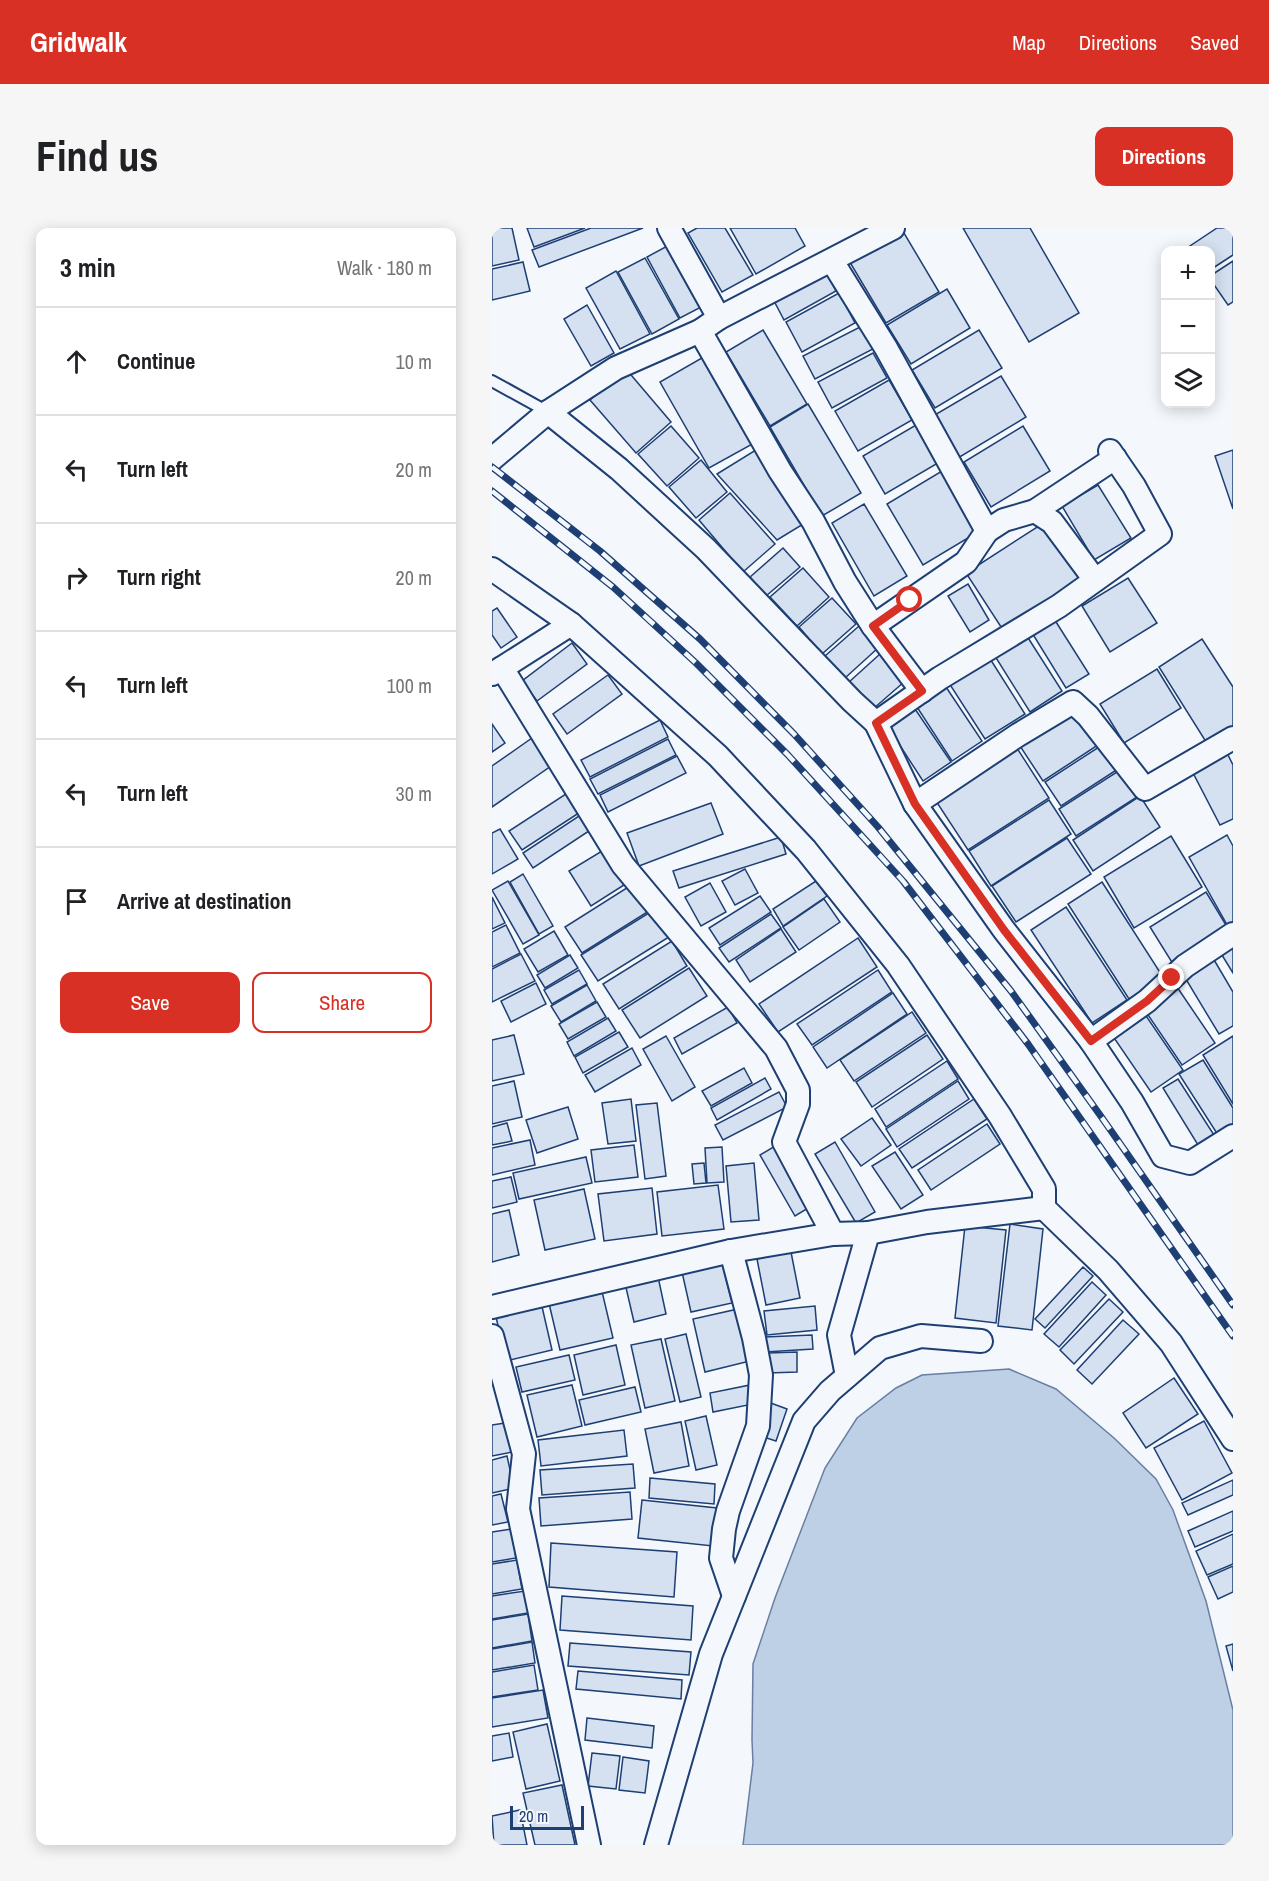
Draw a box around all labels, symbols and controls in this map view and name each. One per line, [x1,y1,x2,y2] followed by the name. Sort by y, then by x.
[30,23,127,61] text: Gridwalk
[1012,28,1046,57] text: Map
[1079,28,1157,57] text: Directions
[1190,28,1239,57] text: Saved
[1095,127,1233,186] button: Directions
[36,128,158,184] text: Find us
[1161,246,1215,408] map controls
[1161,246,1215,300] button: +
[60,250,116,285] text: 3 min
[337,254,432,281] text: Walk · 180 m
[1161,300,1215,354] button: −
[60,345,93,378] icon: ahead
[117,346,195,376] text: Continue
[396,348,432,375] text: 10 m
[1161,354,1215,408] button: layers
[60,453,93,486] icon: left
[117,454,188,484] text: Turn left
[396,456,432,483] text: 20 m
[60,561,93,594] icon: right
[117,562,201,592] text: Turn right
[396,564,432,591] text: 20 m
[896,586,922,612] route start
[60,669,93,702] icon: left
[117,670,188,700] text: Turn left
[386,672,432,699] text: 100 m
[60,777,93,810] icon: left
[117,778,188,808] text: Turn left
[396,780,432,807] text: 30 m
[60,885,93,918] icon: arrive
[117,886,291,916] text: Arrive at destination
[1158,964,1184,990] route end
[60,972,240,1033] button: Save
[252,972,432,1033] button: Share
[510,1803,584,1830] scale bar
[519,1805,548,1827] text: 20 m

